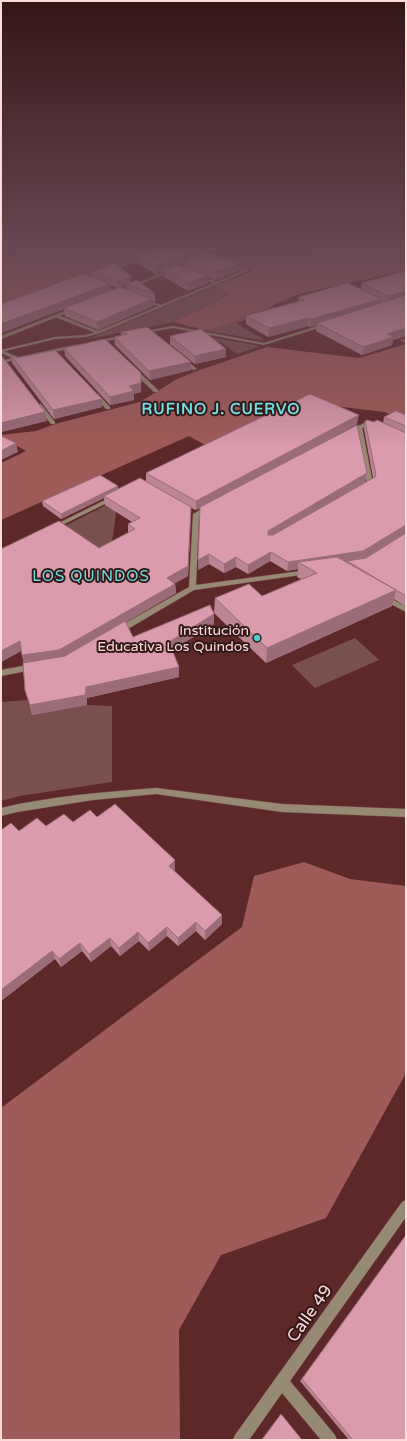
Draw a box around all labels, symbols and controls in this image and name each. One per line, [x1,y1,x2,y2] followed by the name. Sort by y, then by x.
[142,400,300,418] district label: RUFINO J. CUERVO
[32,567,150,585] district label: LOS QUINDOS
[97,622,249,655] place label: Institución Educativa Los Quindos
[252,633,262,643] marker: Institución Educativa Los Quindos
[282,1281,337,1346] street label: Calle 49

